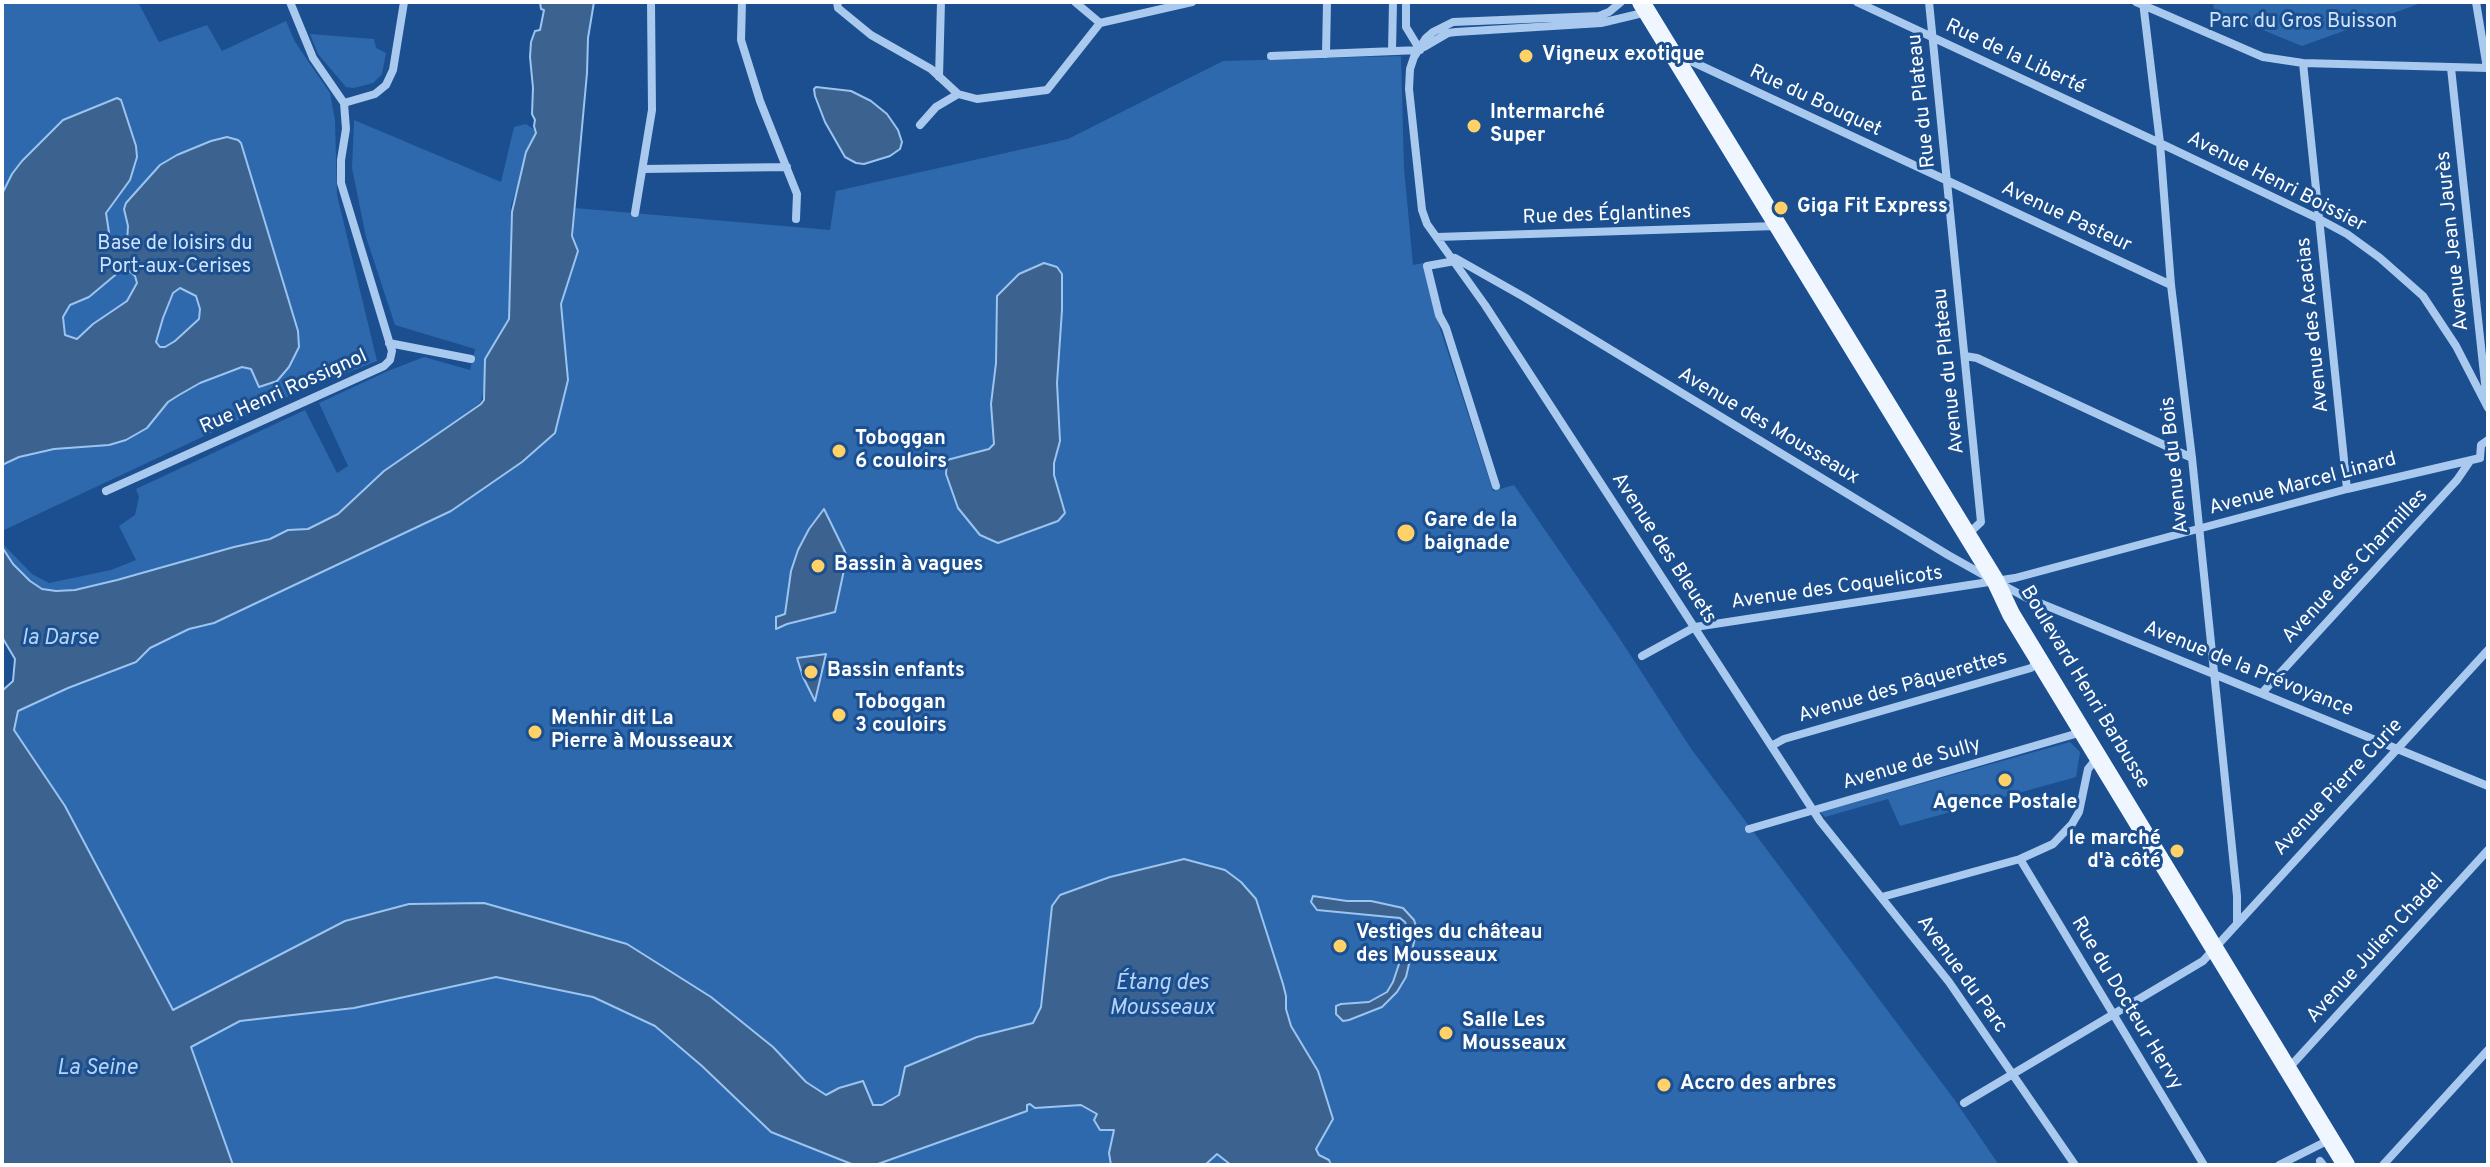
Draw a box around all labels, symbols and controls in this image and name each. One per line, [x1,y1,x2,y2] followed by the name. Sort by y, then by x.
[2209,11,2397,35] park label: Parc du Gros Buisson
[1941,15,2089,101] street label: Rue de la Liberté
[1904,33,1942,169] street label: Rue du Plateau
[1542,44,1705,68] place label: Vigneux exotique
[1517,47,1535,65] marker: Vigneux exotique
[1745,61,1885,143] street label: Rue du Bouquet
[1490,102,1605,149] place label: Intermarché Super
[1465,117,1483,135] marker: Intermarché Super
[2182,127,2370,239] street label: Avenue Henri Boissier
[2433,150,2475,332] street label: Avenue Jean Jaurès
[1997,177,2135,259] street label: Avenue Pasteur
[1797,196,1948,220] place label: Giga Fit Express
[1772,199,1790,217] marker: Giga Fit Express
[1522,201,1692,231] street label: Rue des Églantines
[97,233,253,280] park label: Base de loisirs du Port-aux-Cerises
[2293,236,2335,414] street label: Avenue des Acacias
[1929,287,1971,455] street label: Avenue du Plateau
[197,345,371,441] street label: Rue Henri Rossignol
[1673,363,1863,491] street label: Avenue des Mousseaux
[2157,395,2195,535] street label: Avenue du Bois
[855,428,947,475] place label: Toboggan 6 couloirs
[830,442,848,460] marker: Toboggan 6 couloirs
[2207,448,2399,522] street label: Avenue Marcel Linard
[1605,469,1721,629] street label: Avenue des Bleuets
[2278,485,2434,649] street label: Avenue des Charmilles
[1424,510,1517,557] place label: Gare de la baignade
[1395,522,1417,544] marker: Gare de la baignade
[834,554,983,578] place label: Bassin à vagues
[809,557,827,575] marker: Bassin à vagues
[1730,562,1944,616] street label: Avenue des Coquelicots
[2014,582,2154,794] street label: Boulevard Henri Barbusse
[2140,617,2356,723] street label: Avenue de la Prévoyance
[22,627,98,653] water label: la Darse
[1796,647,2010,729] street label: Avenue des Pâquerettes
[827,660,965,684] place label: Bassin enfants
[802,663,820,681] marker: Bassin enfants
[855,692,947,739] place label: Toboggan 3 couloirs
[830,706,848,724] marker: Toboggan 3 couloirs
[551,708,733,755] place label: Menhir dit La Pierre à Mousseaux
[2269,715,2409,861] street label: Avenue Pierre Curie
[526,723,544,741] marker: Menhir dit La Pierre à Mousseaux
[1840,734,1984,796] street label: Avenue de Sully
[1996,771,2014,789] marker: Agence Postale
[1933,792,2077,816] place label: Agence Postale
[2069,828,2161,875] place label: le marché d'à côté
[2168,842,2186,860] marker: le marché d'à côté
[2302,869,2450,1029] street label: Avenue Julien Chadel
[1910,912,2012,1038] street label: Avenue du Parc
[2065,913,2187,1095] street label: Rue du Docteur Hervy
[1356,922,1543,969] place label: Vestiges du château des Mousseaux
[1331,937,1349,955] marker: Vestiges du château des Mousseaux
[1109,972,1215,1024] water label: Étang des Mousseaux
[1462,1010,1566,1057] place label: Salle Les Mousseaux
[1437,1024,1455,1042] marker: Salle Les Mousseaux
[57,1057,137,1083] water label: La Seine
[1680,1073,1837,1097] place label: Accro des arbres
[1655,1076,1673,1094] marker: Accro des arbres

